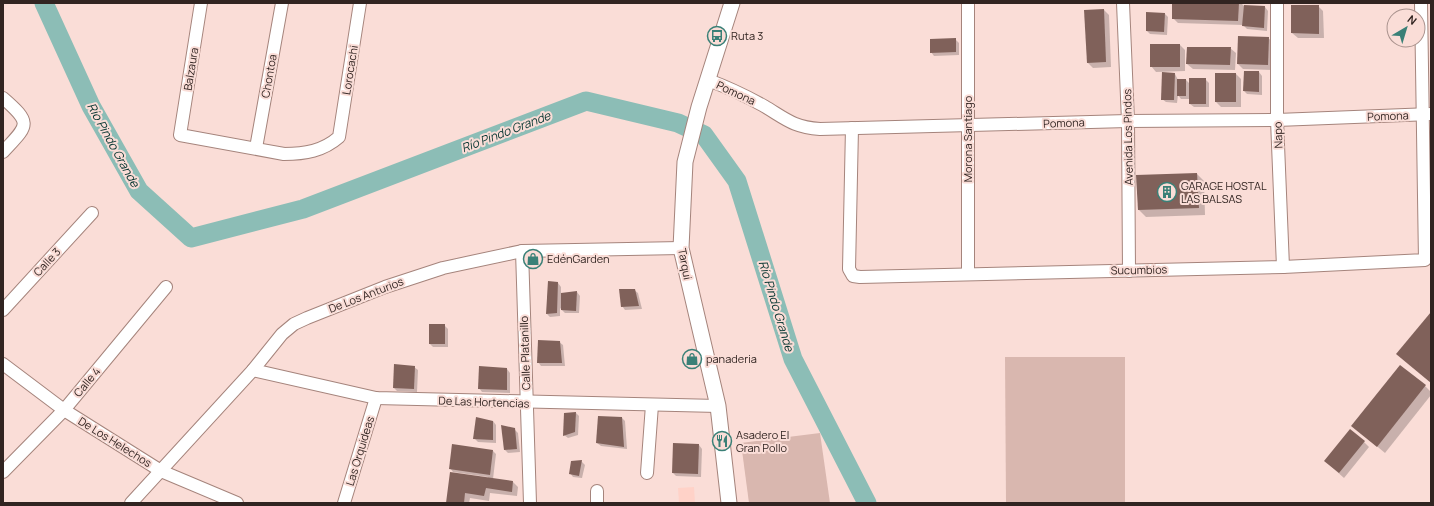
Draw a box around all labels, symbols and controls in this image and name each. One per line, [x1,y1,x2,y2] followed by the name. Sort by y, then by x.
[1386,8,1426,48] north arrow
[1405,11,1420,28] text: N
[706,25,728,47] bus stop icon: Ruta 3
[731,28,763,43] place label: Ruta 3
[338,44,361,96] street label: Lorocachi
[180,46,201,92] street label: Balzaura
[257,53,280,99] street label: Chontoa
[714,77,758,108] street label: Pomona
[1119,88,1136,185] street label: Avenida Los Pindos
[960,95,975,182] street label: Morona Santiago
[83,100,144,191] water label: Río Pindo Grande
[459,106,554,156] water label: Río Pindo Grande
[1367,107,1409,124] street label: Pomona
[1043,114,1085,131] street label: Pomona
[1270,121,1285,149] street label: Napo
[1181,178,1267,206] place label: GARAGE HOSTAL LAS BALSAS
[1156,181,1178,203] building icon: GARAGE HOSTAL LAS BALSAS
[30,244,64,279] street label: Calle 3
[675,247,696,281] street label: Tarqui
[522,248,544,270] shop icon: EdénGarden
[547,251,610,266] place label: EdénGarden
[755,258,799,354] water label: Río Pindo Grande
[1111,262,1168,277] street label: Sucumbios
[326,273,406,316] street label: De Los Anturios
[516,315,533,390] street label: Calle Platanillo
[681,348,703,370] shop icon: panaderia
[706,351,757,366] place label: panaderia
[70,364,103,400] street label: Calle 4
[438,392,530,411] street label: De Las Hortencias
[76,413,155,470] street label: De Los Helechos
[342,414,377,487] street label: Las Orquideas
[736,427,789,455] place label: Asadero El Gran Pollo
[711,430,733,452] restaurant icon: Asadero El Gran Pollo

